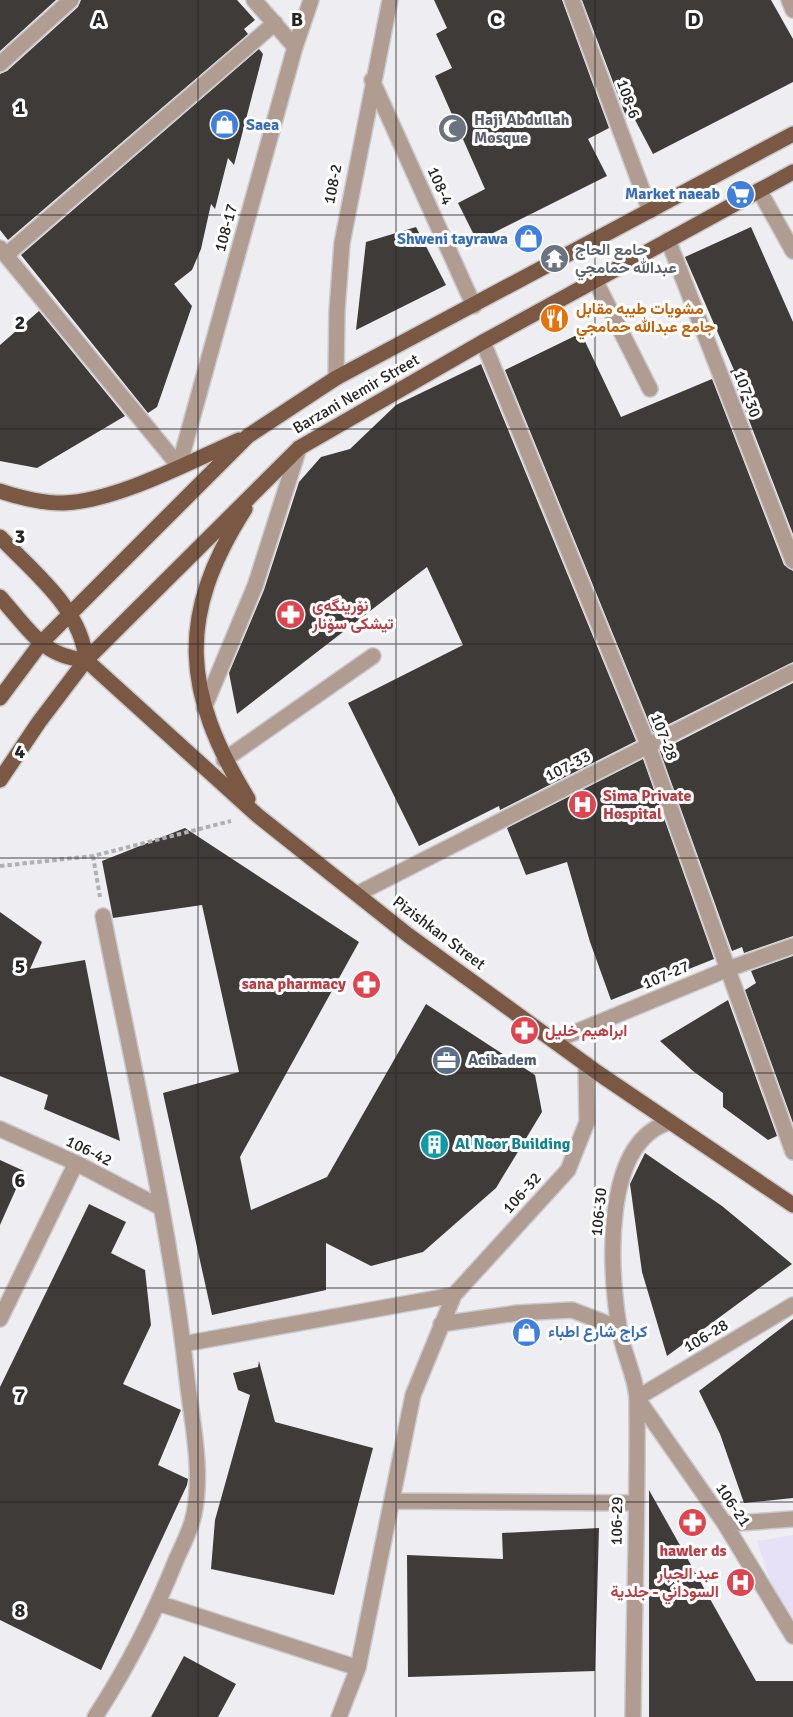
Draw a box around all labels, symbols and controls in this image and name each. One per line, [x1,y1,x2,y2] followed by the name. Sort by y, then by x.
[93,7,106,32] text: A
[291,7,303,32] text: B
[490,7,502,32] text: C
[687,7,701,32] text: D
[612,77,644,121] street label: 108-6
[15,95,26,120] text: 1
[209,109,241,141] shop icon: Saea
[474,110,570,148] place label: Haji Abdullah Mosque
[437,113,469,145] mosque icon: Haji Abdullah Mosque
[246,115,279,135] place label: Saea
[319,162,347,206] street label: 108-2
[423,164,457,209] street label: 108-4
[725,178,757,210] supermarket icon: Market naeab
[625,184,720,204] place label: Market naeab
[210,202,242,254] street label: 108-17
[513,223,545,255] shop icon: Shweni tayrawa
[397,229,508,249] place label: Shweni tayrawa
[575,240,677,281] place label: جامع الحاج عبدالله حمامجي
[538,243,570,275] temple icon: جامع الحاج عبدالله حمامجي
[576,299,715,340] place label: مشويات طيبه مقابل جامع عبدالله حمامجي
[539,302,571,334] restaurant icon: مشويات طيبه مقابل جامع عبدالله حمامجي
[15,310,25,335] text: 2
[289,349,423,438] street label: Barzani Nemir Street
[729,368,765,420] street label: 107-30
[15,524,25,549] text: 3
[311,596,394,634] place label: نۆرینگەی تیشکی سۆنار
[275,599,307,631] pharmacy icon: نۆرینگەی تیشکی سۆنار
[646,711,682,763] street label: 107-28
[15,739,26,764] text: 4
[542,746,594,786] street label: 107-33
[603,786,691,824] place label: Sima Private Hospital
[566,789,598,821] hospital icon: Sima Private Hospital
[389,892,490,975] street label: Pizishkan Street
[15,954,25,979] text: 5
[640,956,692,994] street label: 107-27
[351,968,383,1000] pharmacy icon: sana pharmacy
[242,974,346,994] place label: sana pharmacy
[508,1015,540,1047] pharmacy icon: ابراهيم خليل
[545,1021,628,1041] place label: ابراهيم خليل
[431,1044,463,1076] office icon: Acibadem
[468,1050,537,1070] place label: Acibadem
[418,1128,450,1160] building icon: Al Noor Building
[63,1131,115,1171] street label: 106-42
[455,1134,571,1154] place label: Al Noor Building
[15,1168,26,1193] text: 6
[498,1168,546,1218] street label: 106-32
[587,1187,611,1237] street label: 106-30
[680,1315,732,1357] street label: 106-28
[511,1316,543,1348] shop icon: كراج شارع اطباء
[548,1322,647,1342] place label: كراج شارع اطباء
[15,1383,26,1408] text: 7
[711,1479,755,1531] street label: 106-21
[607,1496,627,1546] street label: 106-29
[677,1507,709,1539] pharmacy icon: hawler ds
[659,1541,727,1561] place label: hawler ds
[611,1564,719,1605] place label: عبد الجبار السوداني - جلدية
[724,1567,756,1599] hospital icon: عبد الجبار السوداني - جلدية
[15,1598,26,1623] text: 8

